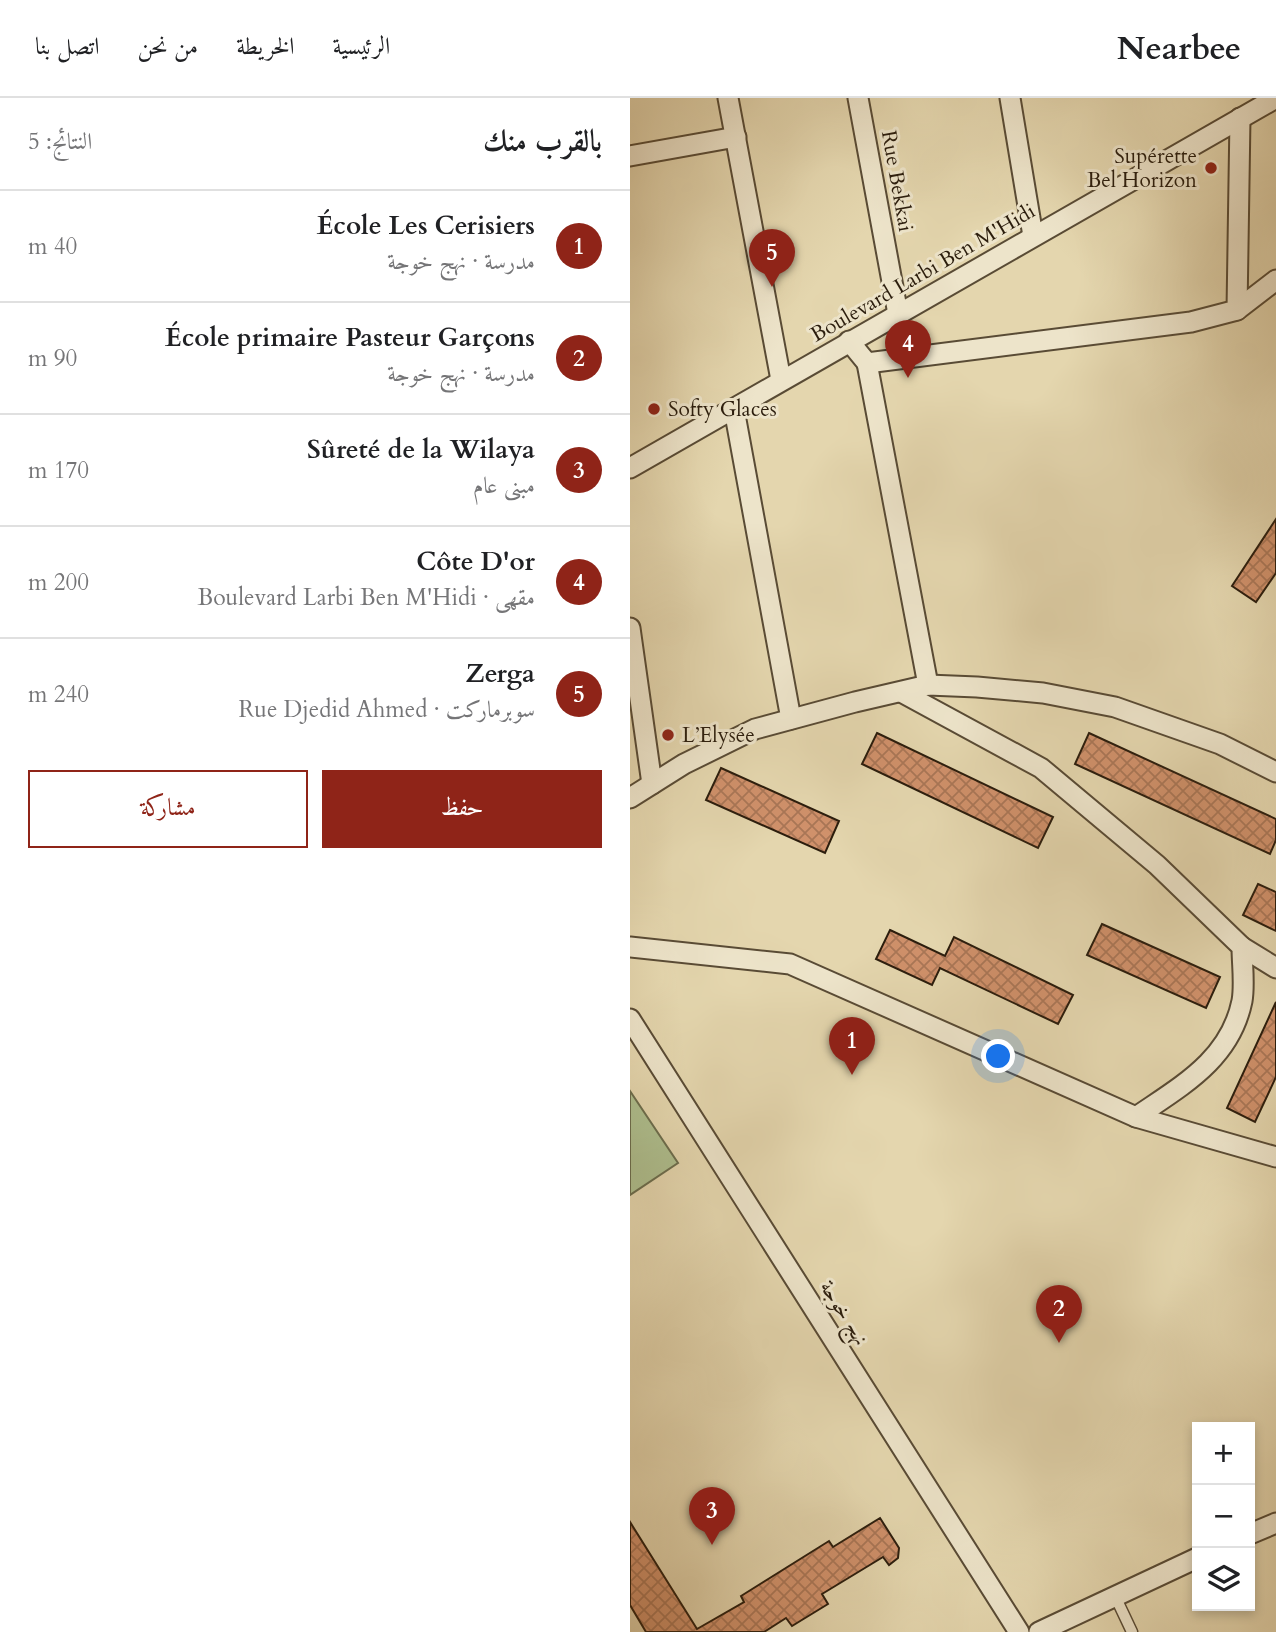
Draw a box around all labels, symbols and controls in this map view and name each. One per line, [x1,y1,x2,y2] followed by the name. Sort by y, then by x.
[1117,26,1241,71] text: Nearbee
[35,30,99,63] text: اتصل بنا
[137,30,198,63] text: من نحن
[236,30,295,63] text: الخريطة
[333,30,390,63] text: الرئيسية
[483,121,602,162] text: بالقرب منك
[28,126,92,157] text: النتائج: 5
[874,128,920,234] street label: Rue Bekkai
[1087,142,1197,195] place label: Supérette Bel Horizon
[1203,160,1219,176] marker: Supérette Bel Horizon
[805,197,1041,349] street label: Boulevard Larbi Ben M'Hidi
[317,208,535,243] text: École Les Cerisiers
[749,229,795,287] pin: 5
[28,231,77,262] text: 40 m
[573,231,585,262] text: 1
[387,246,535,277] text: مدرسة · نهج خوجة
[165,320,535,355] text: École primaire Pasteur Garçons
[885,320,931,378] pin: 4
[28,343,77,374] text: 90 m
[573,343,585,374] text: 2
[387,358,535,389] text: مدرسة · نهج خوجة
[668,395,777,424] place label: Softy Glaces
[646,401,662,417] marker: Softy Glaces
[307,432,535,467] text: Sûreté de la Wilaya
[28,455,89,486] text: 170 m
[573,455,585,486] text: 3
[473,470,535,501] text: مبنى عام
[416,544,535,579] text: Côte D'or
[28,567,89,598] text: 200 m
[573,567,585,598] text: 4
[198,582,535,613] text: مقهى · Boulevard Larbi Ben M'Hidi
[465,656,535,691] text: Zerga
[28,679,89,710] text: 240 m
[573,679,585,710] text: 5
[238,694,535,725] text: سوبرماركت · Rue Djedid Ahmed
[682,721,755,750] place label: L’Elysée
[660,727,676,743] marker: L’Elysée
[28,770,308,848] button: مشاركة
[322,770,602,848] button: حفظ
[829,1017,875,1075] pin: 1
[981,1039,1015,1073] your location
[809,1275,875,1353] street label: نهج خوجة
[1036,1285,1082,1343] pin: 2
[1192,1422,1255,1611] map controls
[1192,1422,1255,1485] button: +
[1192,1485,1255,1548] button: −
[689,1487,735,1545] pin: 3
[1192,1548,1255,1611] button: layers

